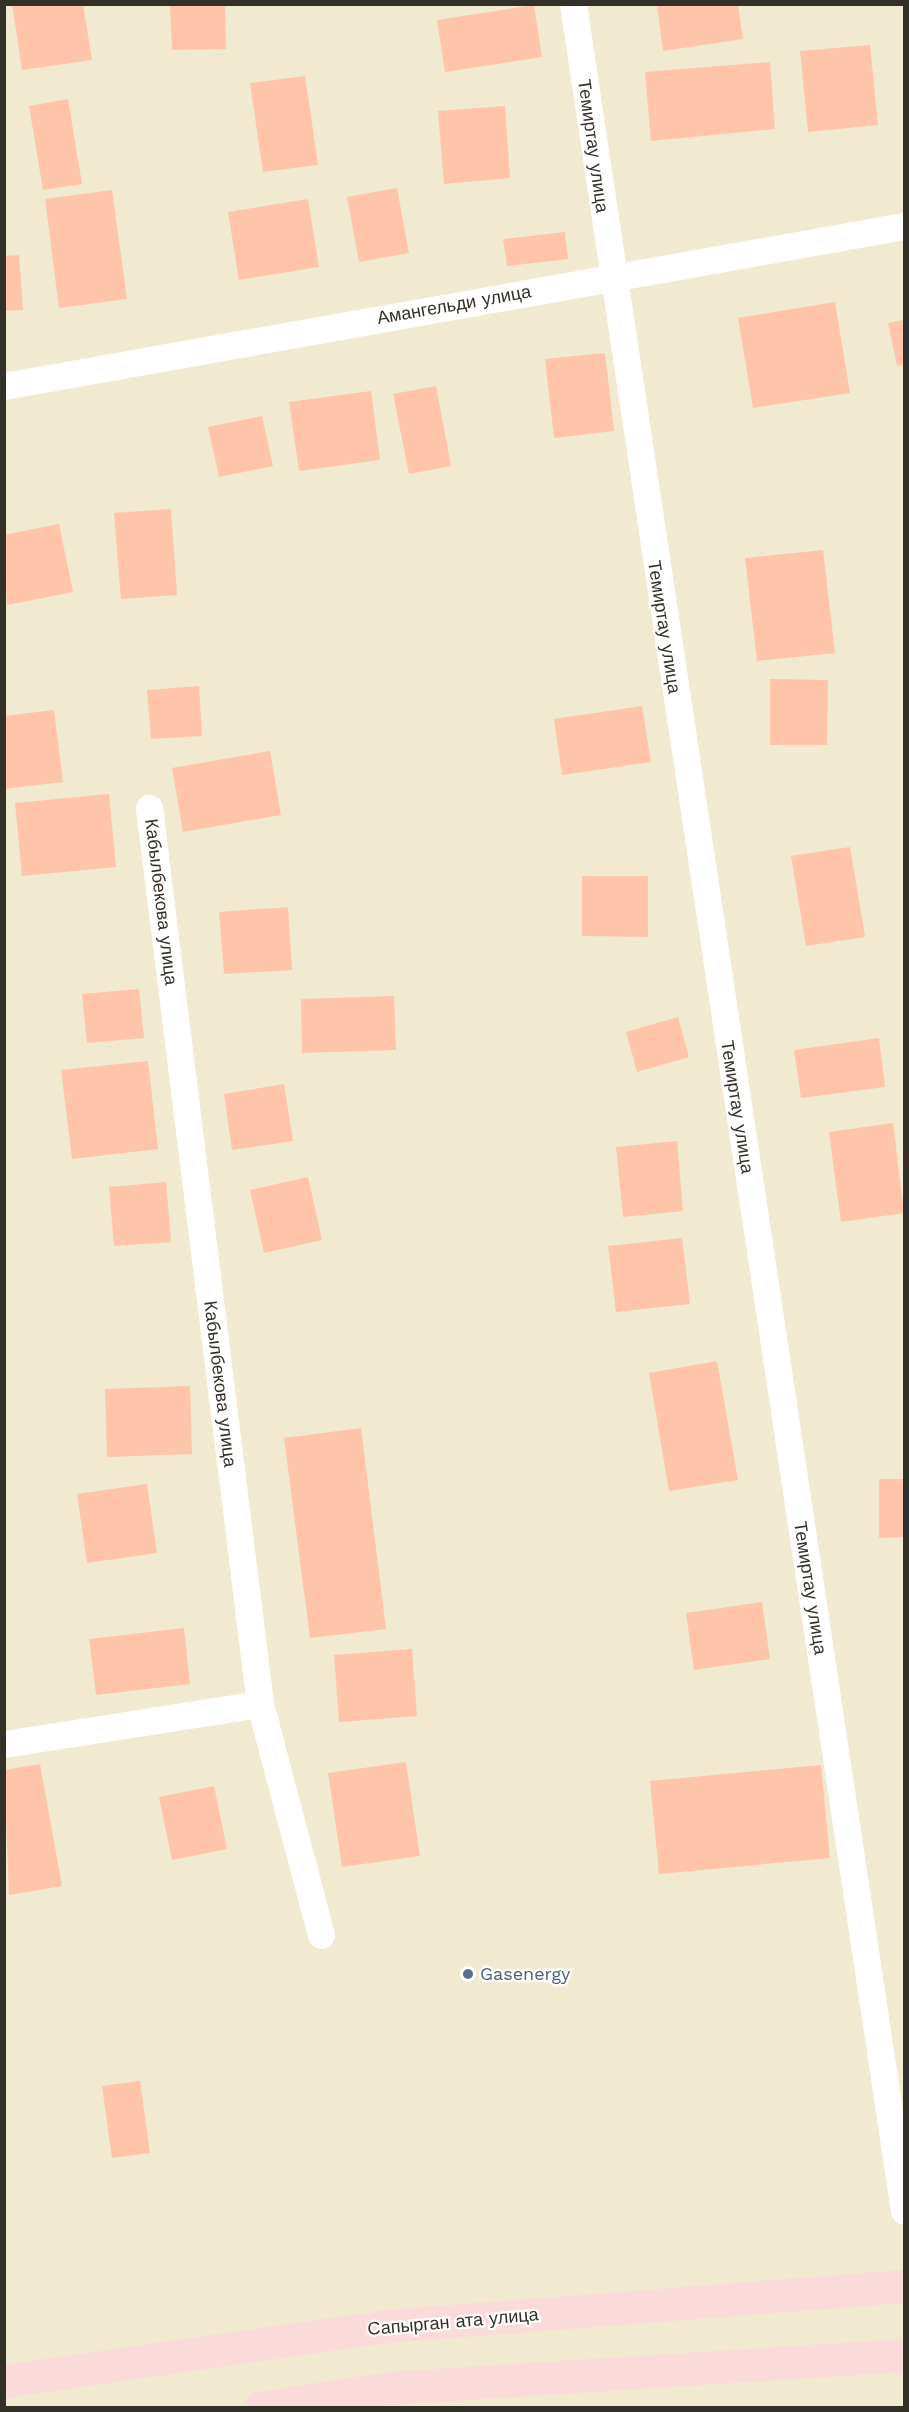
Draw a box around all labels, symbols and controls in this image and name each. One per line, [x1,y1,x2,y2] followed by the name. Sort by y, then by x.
[573,78,613,214] street label: Темиртау улица
[375,281,533,329] street label: Амангельди улица
[643,559,685,695] street label: Темиртау улица
[140,818,182,986] street label: Кабылбекова улица
[716,1039,758,1175] street label: Темиртау улица
[199,1300,241,1468] street label: Кабылбекова улица
[789,1520,831,1656] street label: Темиртау улица
[480,1963,570,1985] place label: Gasenergy
[461,1967,475,1981] marker: Gasenergy
[367,2304,539,2340] street label: Сапырган ата улица

